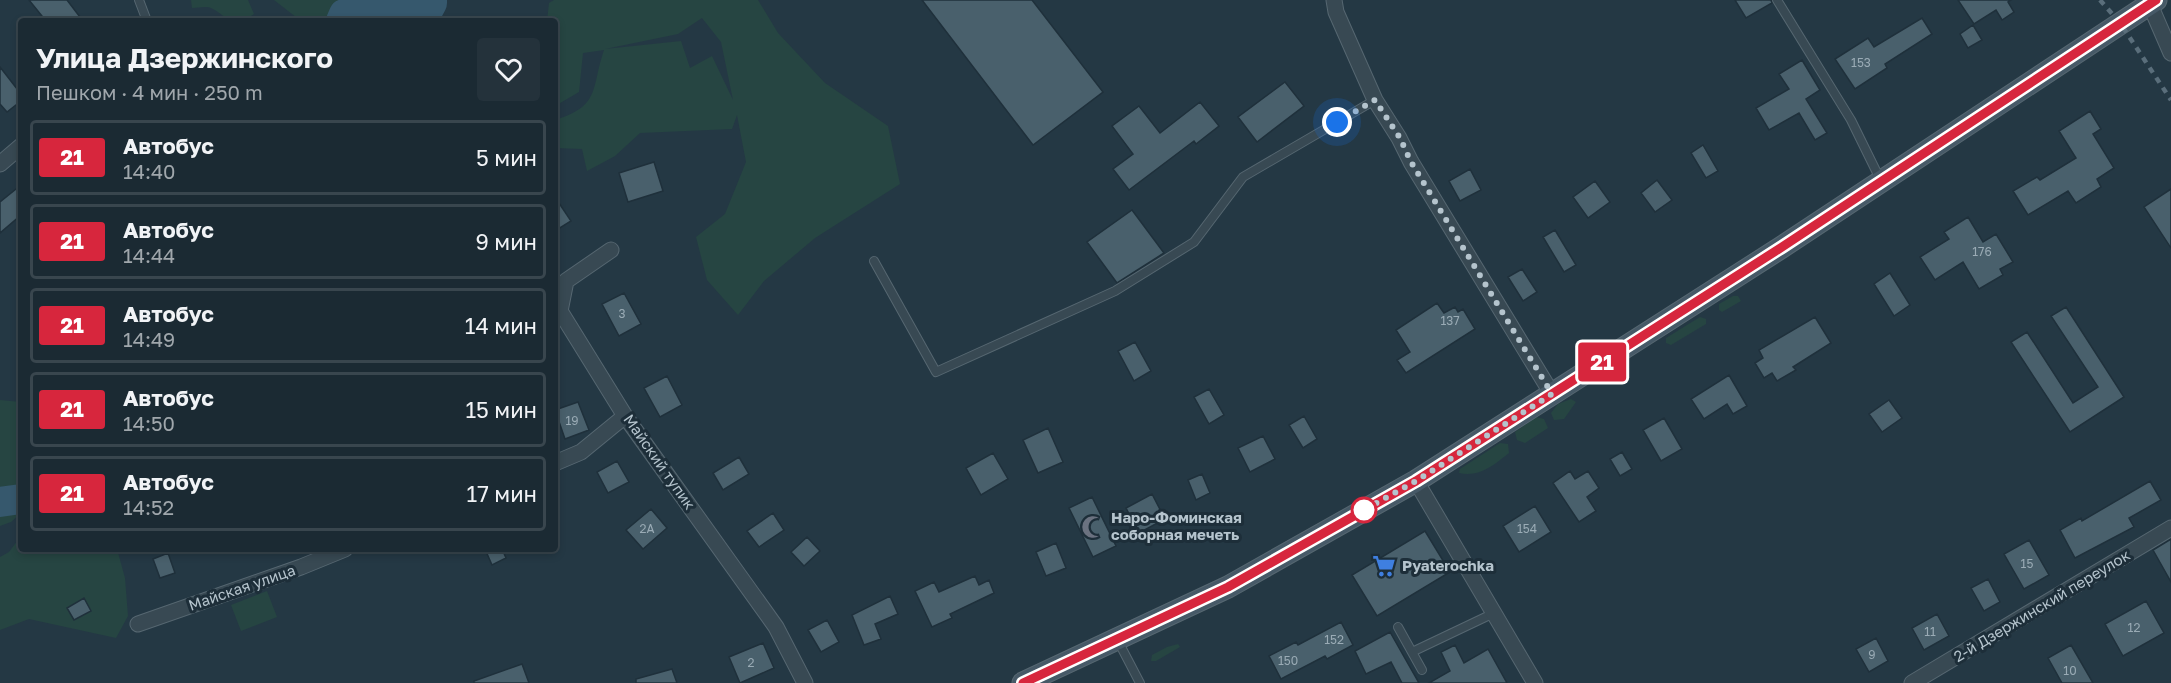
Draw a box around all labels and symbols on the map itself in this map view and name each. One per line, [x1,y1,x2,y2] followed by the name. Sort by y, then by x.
[1851,55,1871,70] house number: 153
[1322,107,1352,137] your location
[1972,244,1992,259] house number: 176
[618,306,626,321] house number: 3
[1440,313,1460,328] house number: 137
[1575,342,1629,382] line badge: 21
[620,410,700,513] street label: Майский тупик
[565,413,579,428] house number: 19
[1351,497,1377,523] unlabelled marker
[1111,508,1242,543] place label: Наро-Фоминская соборная мечеть
[1080,514,1106,540] mosque icon: Наро-Фоминская соборная мечеть
[639,521,655,536] house number: 2А
[1517,521,1537,536] house number: 154
[1950,545,2133,665] street label: 2-й Дзержинский переулок
[1371,553,1397,579] supermarket icon: Pyaterochka
[1402,556,1494,574] place label: Pyaterochka
[2021,556,2033,571] house number: 15
[186,560,298,614] street label: Майская улица
[2128,620,2140,635] house number: 12
[1924,624,1936,639] house number: 11
[1324,632,1344,647] house number: 152
[1868,647,1876,662] house number: 9
[1278,653,1298,668] house number: 150
[748,655,755,670] house number: 2
[2063,663,2077,678] house number: 10

